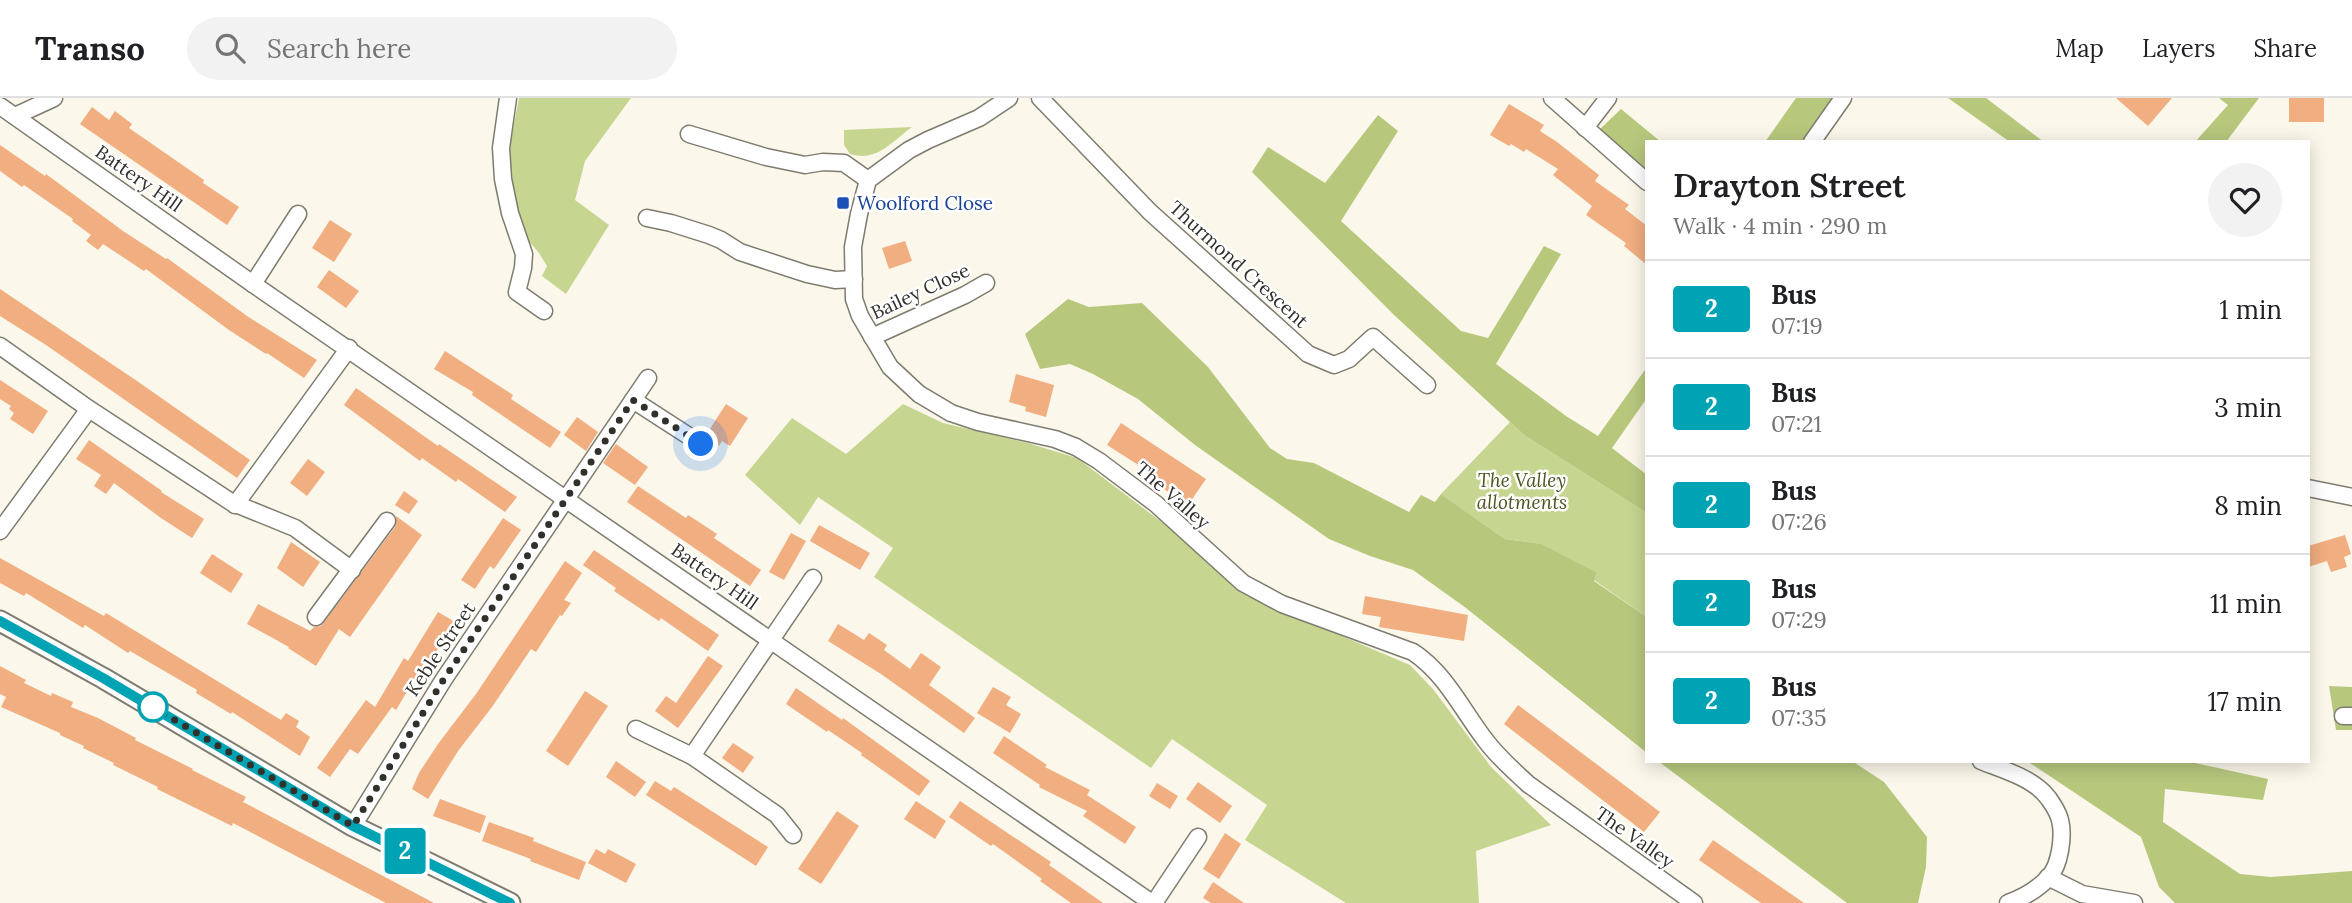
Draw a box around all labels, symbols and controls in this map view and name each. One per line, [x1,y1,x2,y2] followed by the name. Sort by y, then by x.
[187,17,677,80] search box
[35,27,145,69] text: Transo
[211,29,249,67] icon: search
[267,32,411,65] text: Search here
[2055,33,2104,64] text: Map
[2142,33,2215,64] text: Layers
[2253,33,2317,64] text: Share
[91,139,187,217] street label: Battery Hill
[2208,163,2282,237] button: heart
[1673,164,1906,206] text: Drayton Street
[857,191,993,215] place label: Woolford Close
[835,195,851,211] marker: Woolford Close
[1165,195,1314,333] street label: Thurmond Crescent
[1673,211,1887,240] text: Walk · 4 min · 290 m
[867,258,973,324] street label: Bailey Close
[1771,278,1817,311] text: Bus
[1705,293,1718,324] text: 2
[2219,293,2282,326] text: 1 min
[1771,311,1823,340] text: 07:19
[1771,376,1817,409] text: Bus
[1705,391,1718,422] text: 2
[2214,391,2282,424] text: 3 min
[1771,409,1822,438] text: 07:21
[683,426,718,461] your location
[1131,456,1215,534] street label: The Valley
[1477,468,1567,514] park label: The Valley allotments
[1771,474,1817,507] text: Bus
[1705,489,1718,520] text: 2
[2214,489,2282,522] text: 8 min
[1771,507,1827,536] text: 07:26
[667,537,763,615] street label: Battery Hill
[1771,572,1817,605] text: Bus
[1705,587,1718,618] text: 2
[2210,587,2282,620] text: 11 min
[400,597,481,701] street label: Keble Street
[1771,605,1827,634] text: 07:29
[1771,670,1817,703] text: Bus
[1705,685,1718,716] text: 2
[2207,685,2282,718] text: 17 min
[138,692,168,722] unlabelled marker
[1771,703,1826,732] text: 07:35
[1591,801,1679,873] street label: The Valley
[382,828,428,874] line badge: 2
[399,835,411,866] text: 2

